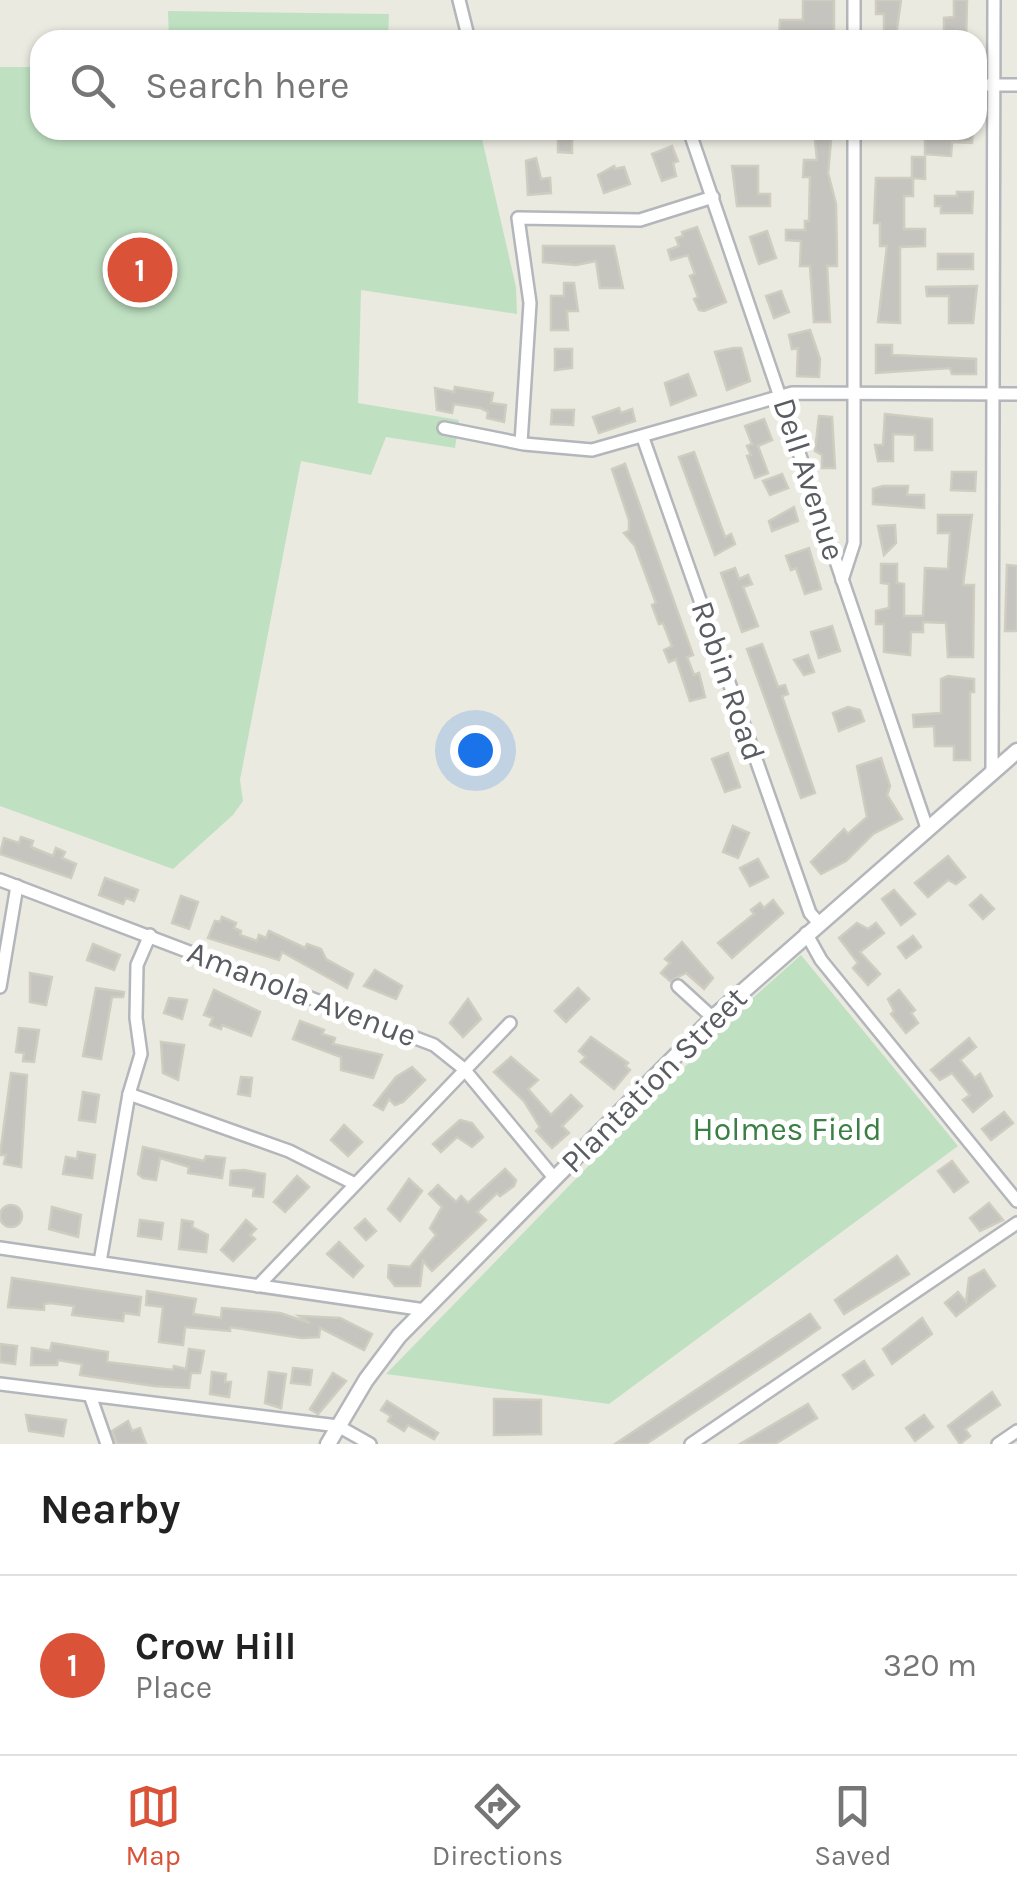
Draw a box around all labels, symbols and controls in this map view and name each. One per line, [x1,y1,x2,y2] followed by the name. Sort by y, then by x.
[30,30,987,140] search box
[65,58,120,113] icon: search
[145,63,349,108] text: Search here
[108,232,172,308] pin: 1
[765,393,853,565] street label: Dell Avenue
[683,596,773,766] street label: Robin Road
[450,725,501,776] your location
[182,933,422,1055] street label: Amanola Avenue
[554,980,754,1180] street label: Plantation Street
[692,1111,882,1148] park label: Holmes Field
[40,1484,180,1534] text: Nearby
[135,1624,296,1669] text: Crow Hill
[67,1647,78,1684] text: 1
[883,1647,977,1684] text: 320 m
[135,1669,212,1706] text: Place
[125,1779,181,1872] tab: Map
[432,1779,563,1872] tab: Directions
[814,1779,892,1872] tab: Saved

